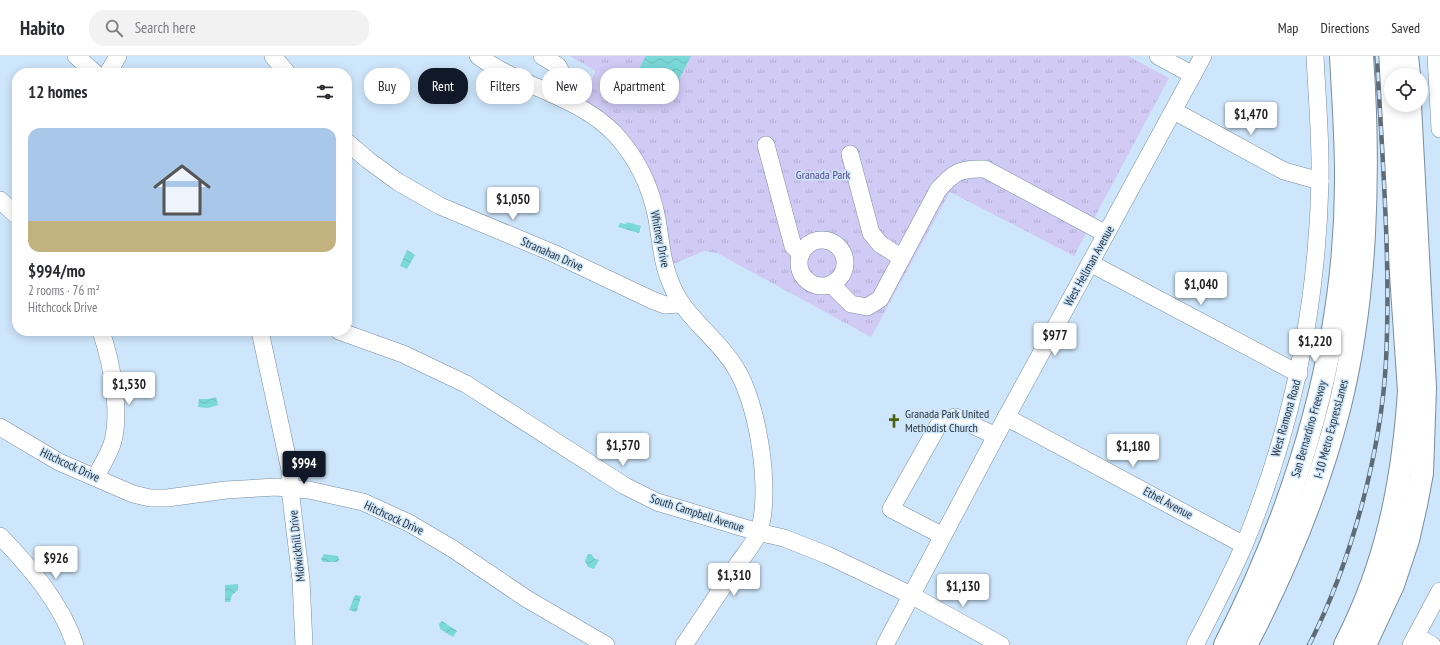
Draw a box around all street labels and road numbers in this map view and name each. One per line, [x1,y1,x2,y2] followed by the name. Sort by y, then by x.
[648,209,673,269] street label: Whitney Drive
[1060,223,1117,309] street label: West Hellman Avenue
[519,233,586,274] street label: Stranahan Drive
[1267,378,1304,458] street label: West Ramona Road
[1288,378,1330,479] street label: San Bernardino Freeway
[1310,378,1351,480] street label: I-10 Metro ExpressLanes
[38,444,102,485] street label: Hitchcock Drive
[1141,483,1196,522] street label: Ethel Avenue
[648,490,746,535] street label: South Campbell Avenue
[362,497,426,538] street label: Hitchcock Drive
[285,509,308,583] street label: Midwickhill Drive

